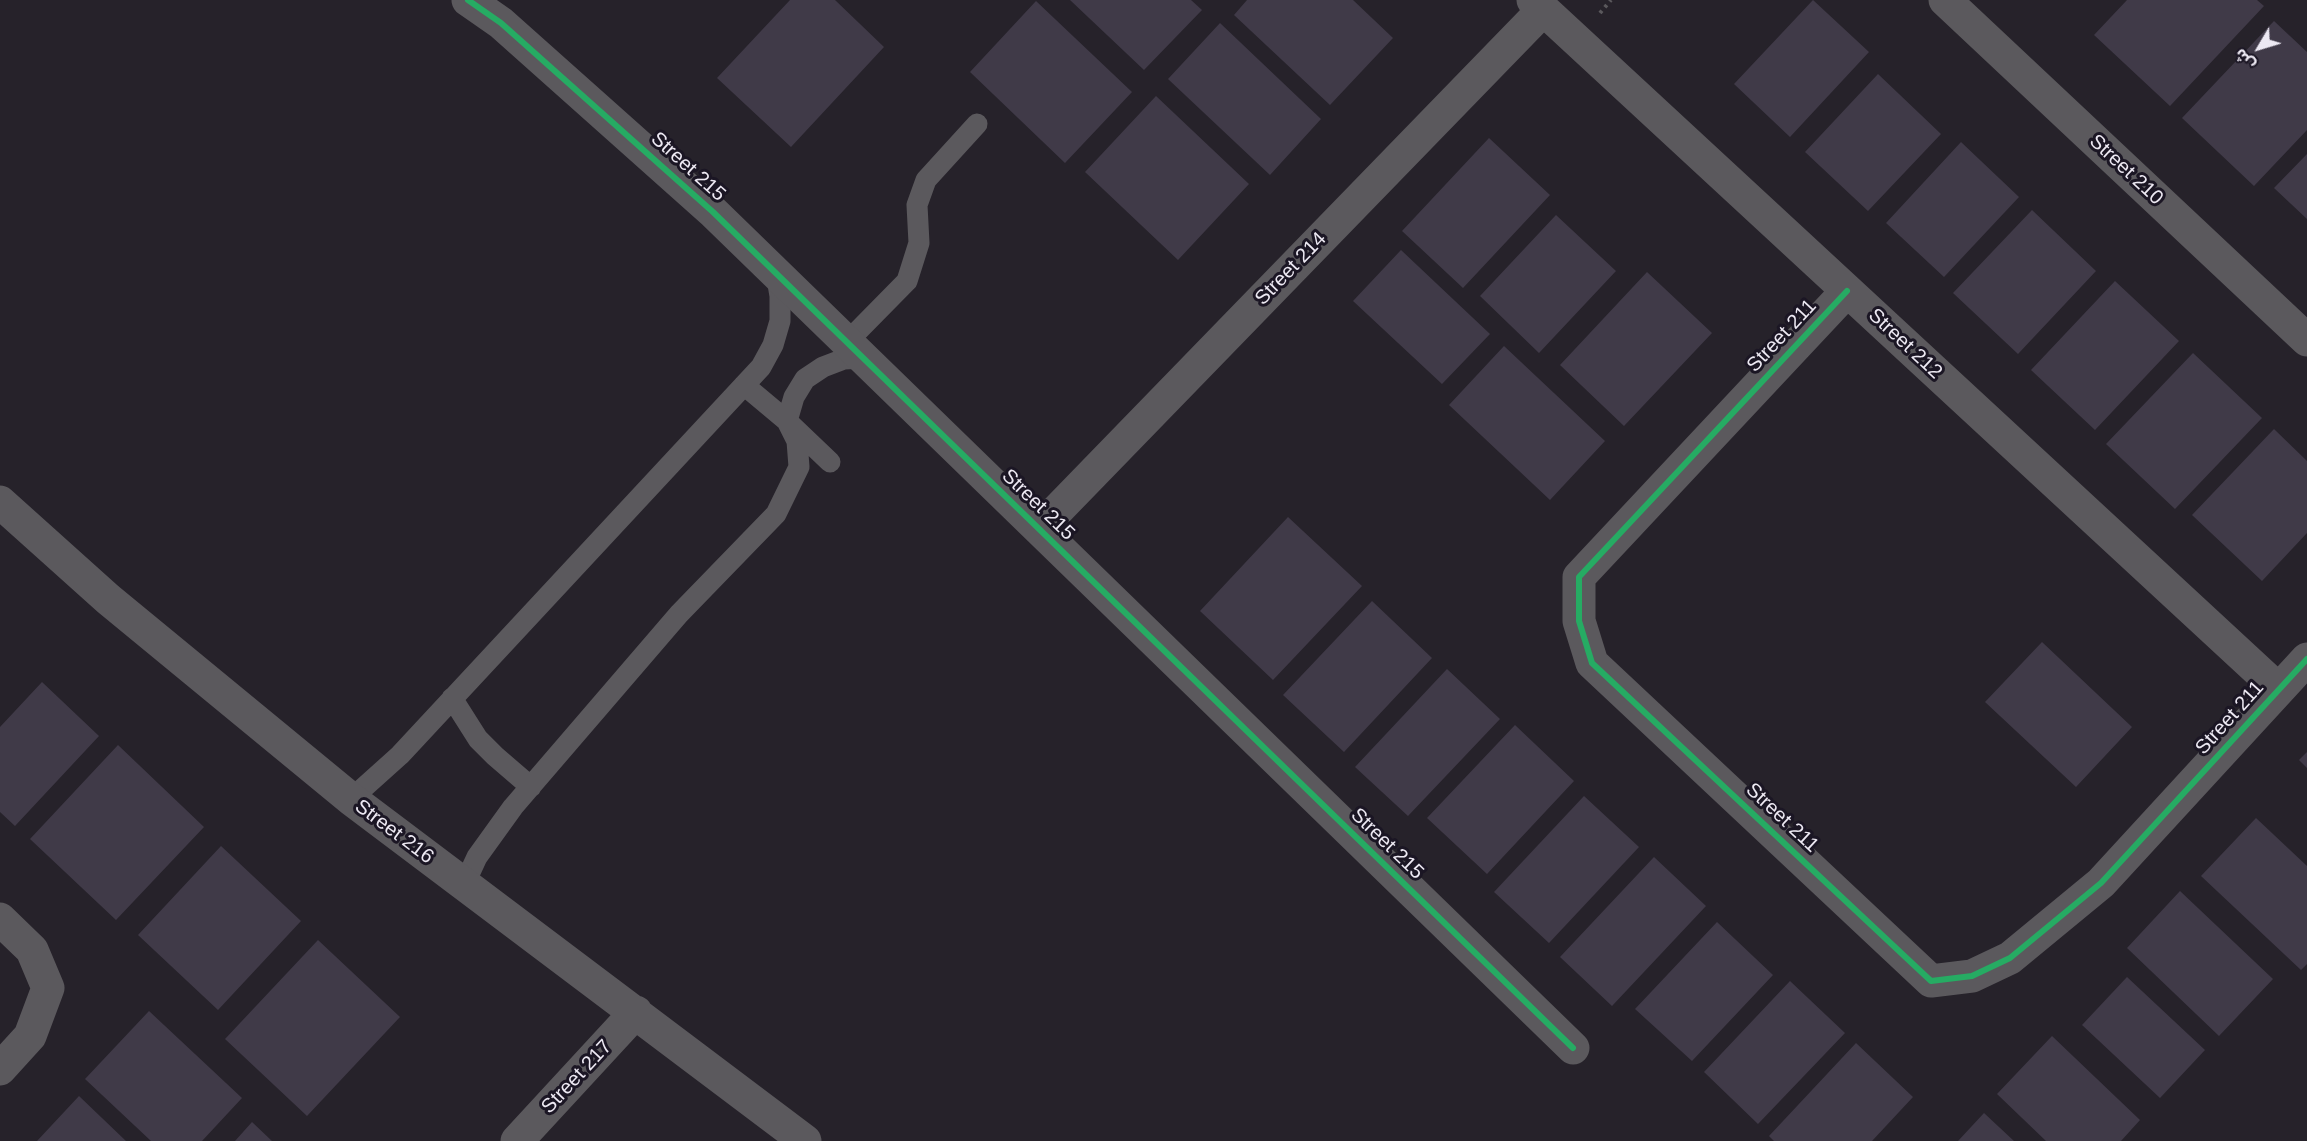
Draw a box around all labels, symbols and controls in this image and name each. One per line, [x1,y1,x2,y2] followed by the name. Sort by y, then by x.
[2229,18,2289,78] north arrow
[2231,46,2258,73] text: ش
[646,127,730,207] street label: Street 215
[2084,130,2168,210] street label: Street 210
[1250,227,1332,311] street label: Street 214
[1742,295,1822,377] street label: Street 211
[1863,304,1947,384] street label: Street 212
[996,464,1080,546] street label: Street 215
[2191,676,2269,760] street label: Street 211
[1741,778,1823,858] street label: Street 211
[350,795,438,869] street label: Street 216
[1345,803,1429,885] street label: Street 215
[537,1035,617,1119] street label: Street 217

